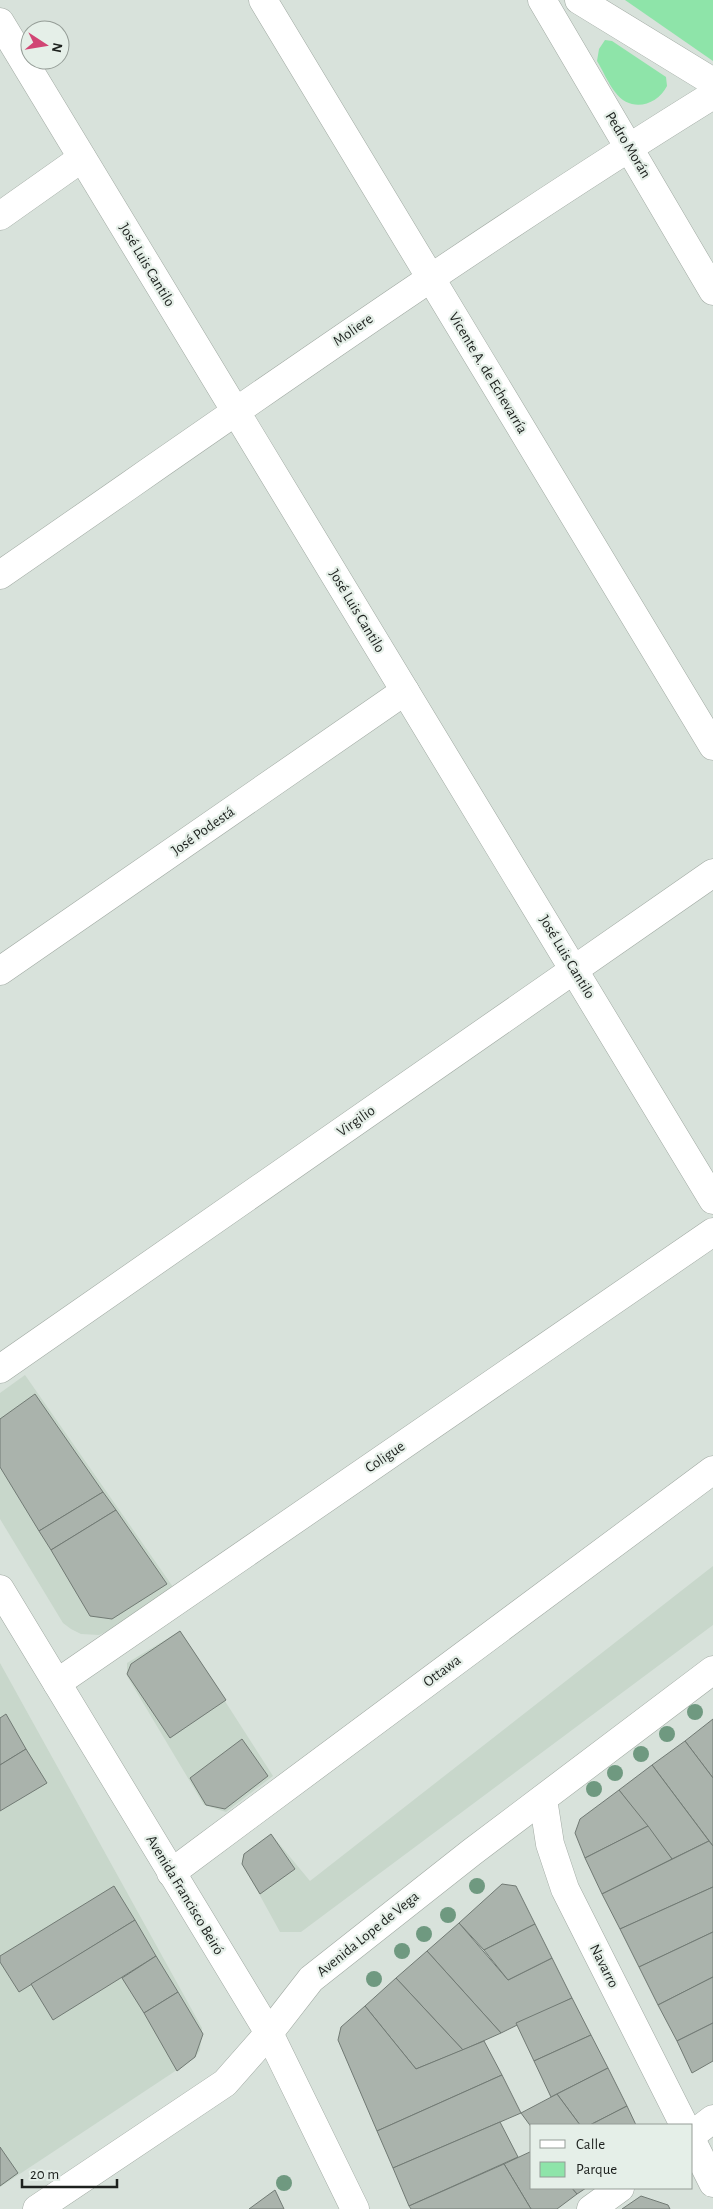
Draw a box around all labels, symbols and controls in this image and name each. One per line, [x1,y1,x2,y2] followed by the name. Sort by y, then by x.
[20,20,70,70] north arrow
[49,41,65,54] text: N
[602,109,654,181] street label: Pedro Morán
[116,221,178,309] street label: José Luis Cantilo
[446,310,530,436] street label: Vicente A. de Echevarría
[330,311,376,349] street label: Moliere
[326,567,388,655] street label: José Luis Cantilo
[169,804,237,858] street label: José Podestá
[536,913,598,1001] street label: José Luis Cantilo
[334,1103,378,1139] street label: Virgilio
[363,1438,408,1476] street label: Coligue
[420,1652,464,1690] street label: Ottawa
[143,1833,227,1957] street label: Avenida Francisco Beiró
[314,1888,422,1980] street label: Avenida Lope de Vega
[587,1942,621,1990] street label: Navarro
[530,2124,693,2189] legend
[576,2137,605,2152] text: Calle
[22,2156,118,2188] scale bar
[576,2162,617,2177] text: Parque
[30,2167,59,2182] text: 20 m

